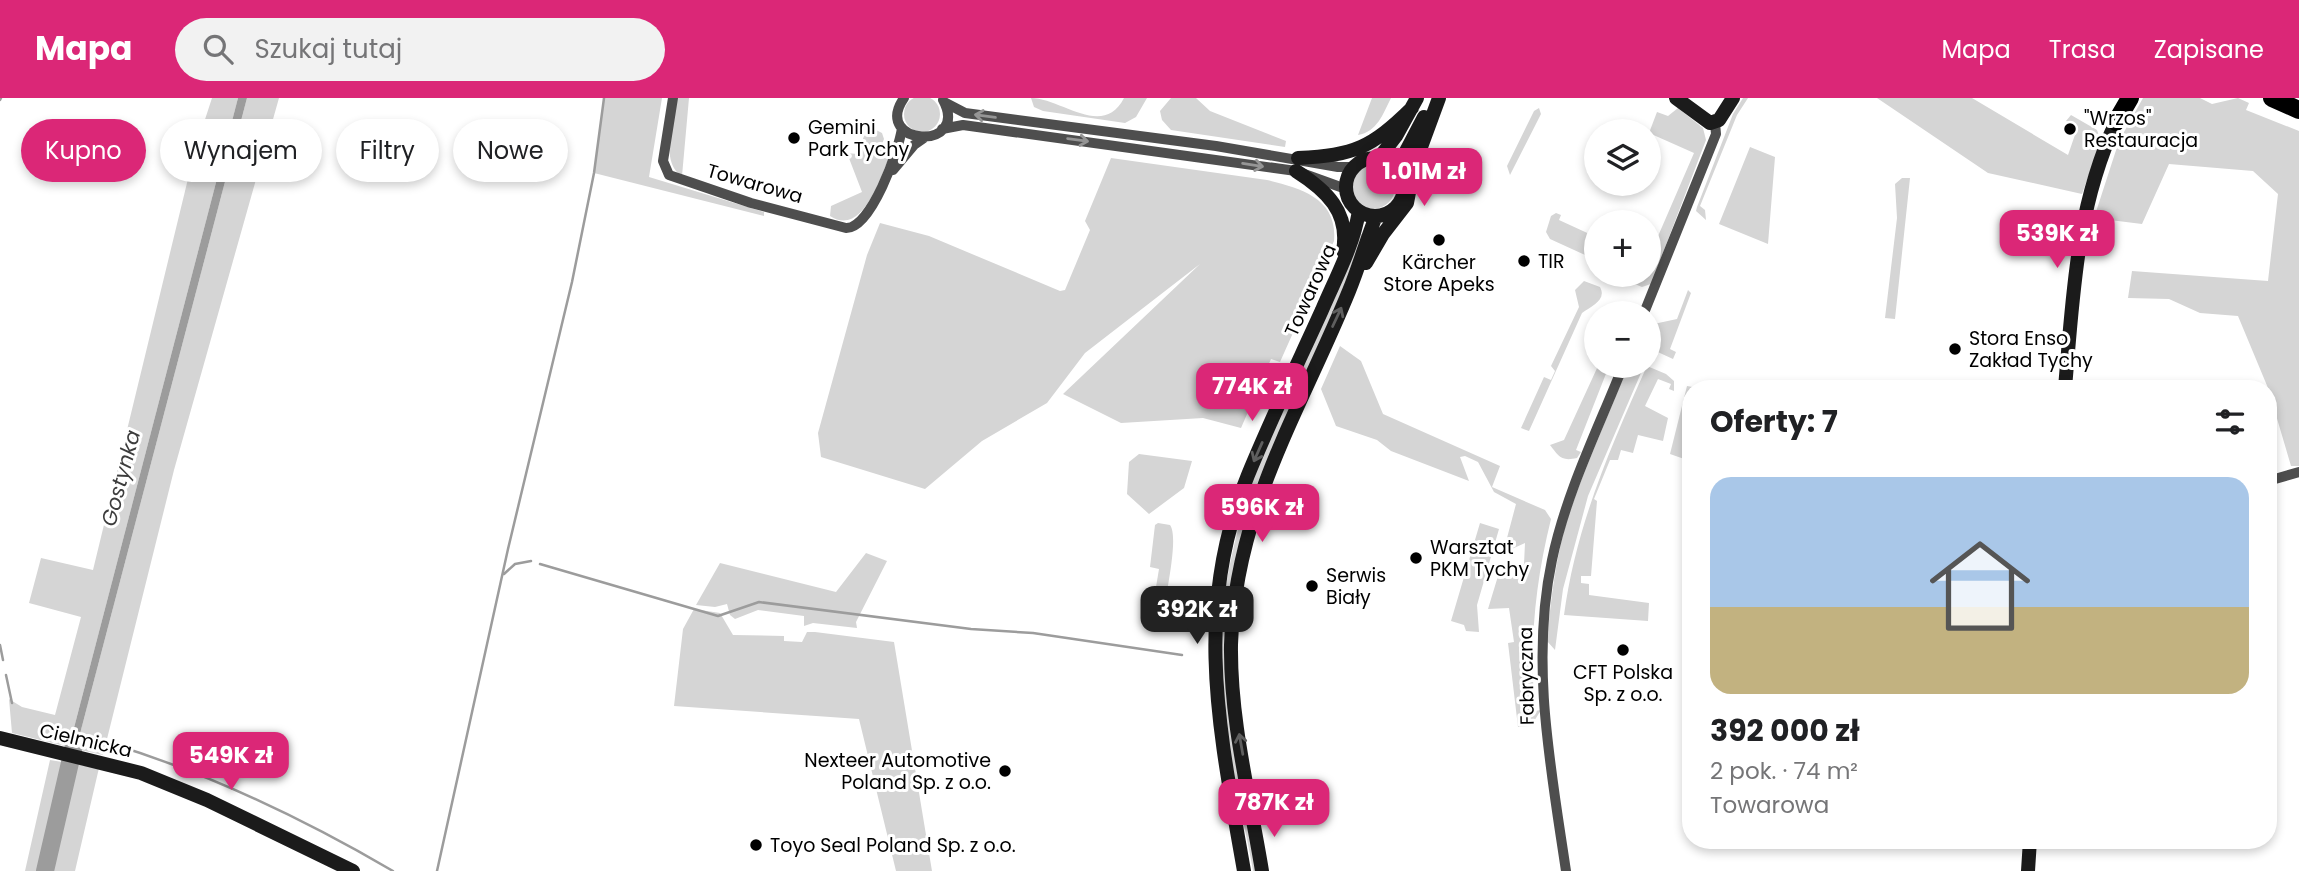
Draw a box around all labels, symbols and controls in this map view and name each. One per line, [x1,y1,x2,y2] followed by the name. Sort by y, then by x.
[175,18,665,81] search box
[35,25,133,72] text: Mapa
[199,30,237,68] icon: search
[255,31,402,67] text: Szukaj tutaj
[1941,33,2011,66] text: Mapa
[2049,33,2116,66] text: Trasa
[2154,33,2264,66] text: Zapisane
[2084,105,2198,154] place label: "Wrzos" Restauracja
[974,109,997,122] one-way arrow
[808,114,909,163] place label: Gemini Park Tychy
[21,119,146,182] chip: Kupno
[160,119,322,182] chip: Wynajem
[336,119,439,182] chip: Filtry
[453,119,568,182] chip: Nowe
[1584,119,1661,378] map controls
[1584,119,1661,196] button: layers
[2062,121,2078,137] marker: "Wrzos" Restauracja
[786,130,802,146] marker: Gemini Park Tychy
[1066,133,1088,146] one-way arrow
[1352,148,1496,208] pin: 1.01M zł
[1382,155,1466,187] text: 1.01M zł
[704,157,806,210] street label: Towarowa
[1241,159,1264,172] one-way arrow
[1584,210,1661,287] button: +
[1992,211,2122,270] pin: 539K zł
[2016,217,2098,249] text: 539K zł
[1431,232,1447,248] marker: Kärcher Store Apeks
[1278,240,1343,341] street label: Towarowa
[1538,248,1565,275] place label: TIR
[1383,249,1495,298] place label: Kärcher Store Apeks
[1516,253,1532,269] marker: TIR
[1584,301,1661,378] button: −
[1331,307,1344,328] one-way arrow
[1969,325,2093,374] place label: Stora Enso Zakład Tychy
[1947,341,1963,357] marker: Stora Enso Zakład Tychy
[1187,364,1317,423] pin: 774K zł
[1212,370,1292,402] text: 774K zł
[1710,400,1838,443] text: Oferty: 7
[2211,403,2249,441] icon: filters
[94,426,147,529] water label: Gostynka
[1251,441,1264,463] one-way arrow
[1197,484,1327,544] pin: 596K zł
[1220,491,1304,523] text: 596K zł
[1917,523,2043,649] icon: home
[1430,534,1529,583] place label: Warsztat PKM Tychy
[1408,550,1424,566] marker: Warsztat PKM Tychy
[1326,562,1386,611] place label: Serwis Biały
[1304,578,1320,594] marker: Serwis Biały
[1132,587,1262,646] pin: 392K zł
[1157,593,1237,625] text: 392K zł
[1512,627,1541,725] street label: Fabryczna
[1615,642,1631,658] marker: CFT Polska Sp. z o.o.
[1573,659,1673,708] place label: CFT Polska Sp. z o.o.
[1710,709,1860,752] text: 392 000 zł
[37,717,135,764] street label: Cielmicka
[166,732,296,792] pin: 549K zł
[1234,734,1247,756] one-way arrow
[189,739,273,771] text: 549K zł
[804,747,991,796] place label: Nexteer Automotive Poland Sp. z o.o.
[1710,755,1858,787] text: 2 pok. · 74 m²
[997,763,1013,779] marker: Nexteer Automotive Poland Sp. z o.o.
[1209,780,1339,839] pin: 787K zł
[1234,786,1314,818] text: 787K zł
[1710,789,1829,821] text: Towarowa
[770,832,1016,859] place label: Toyo Seal Poland Sp. z o.o.
[748,837,764,853] marker: Toyo Seal Poland Sp. z o.o.

